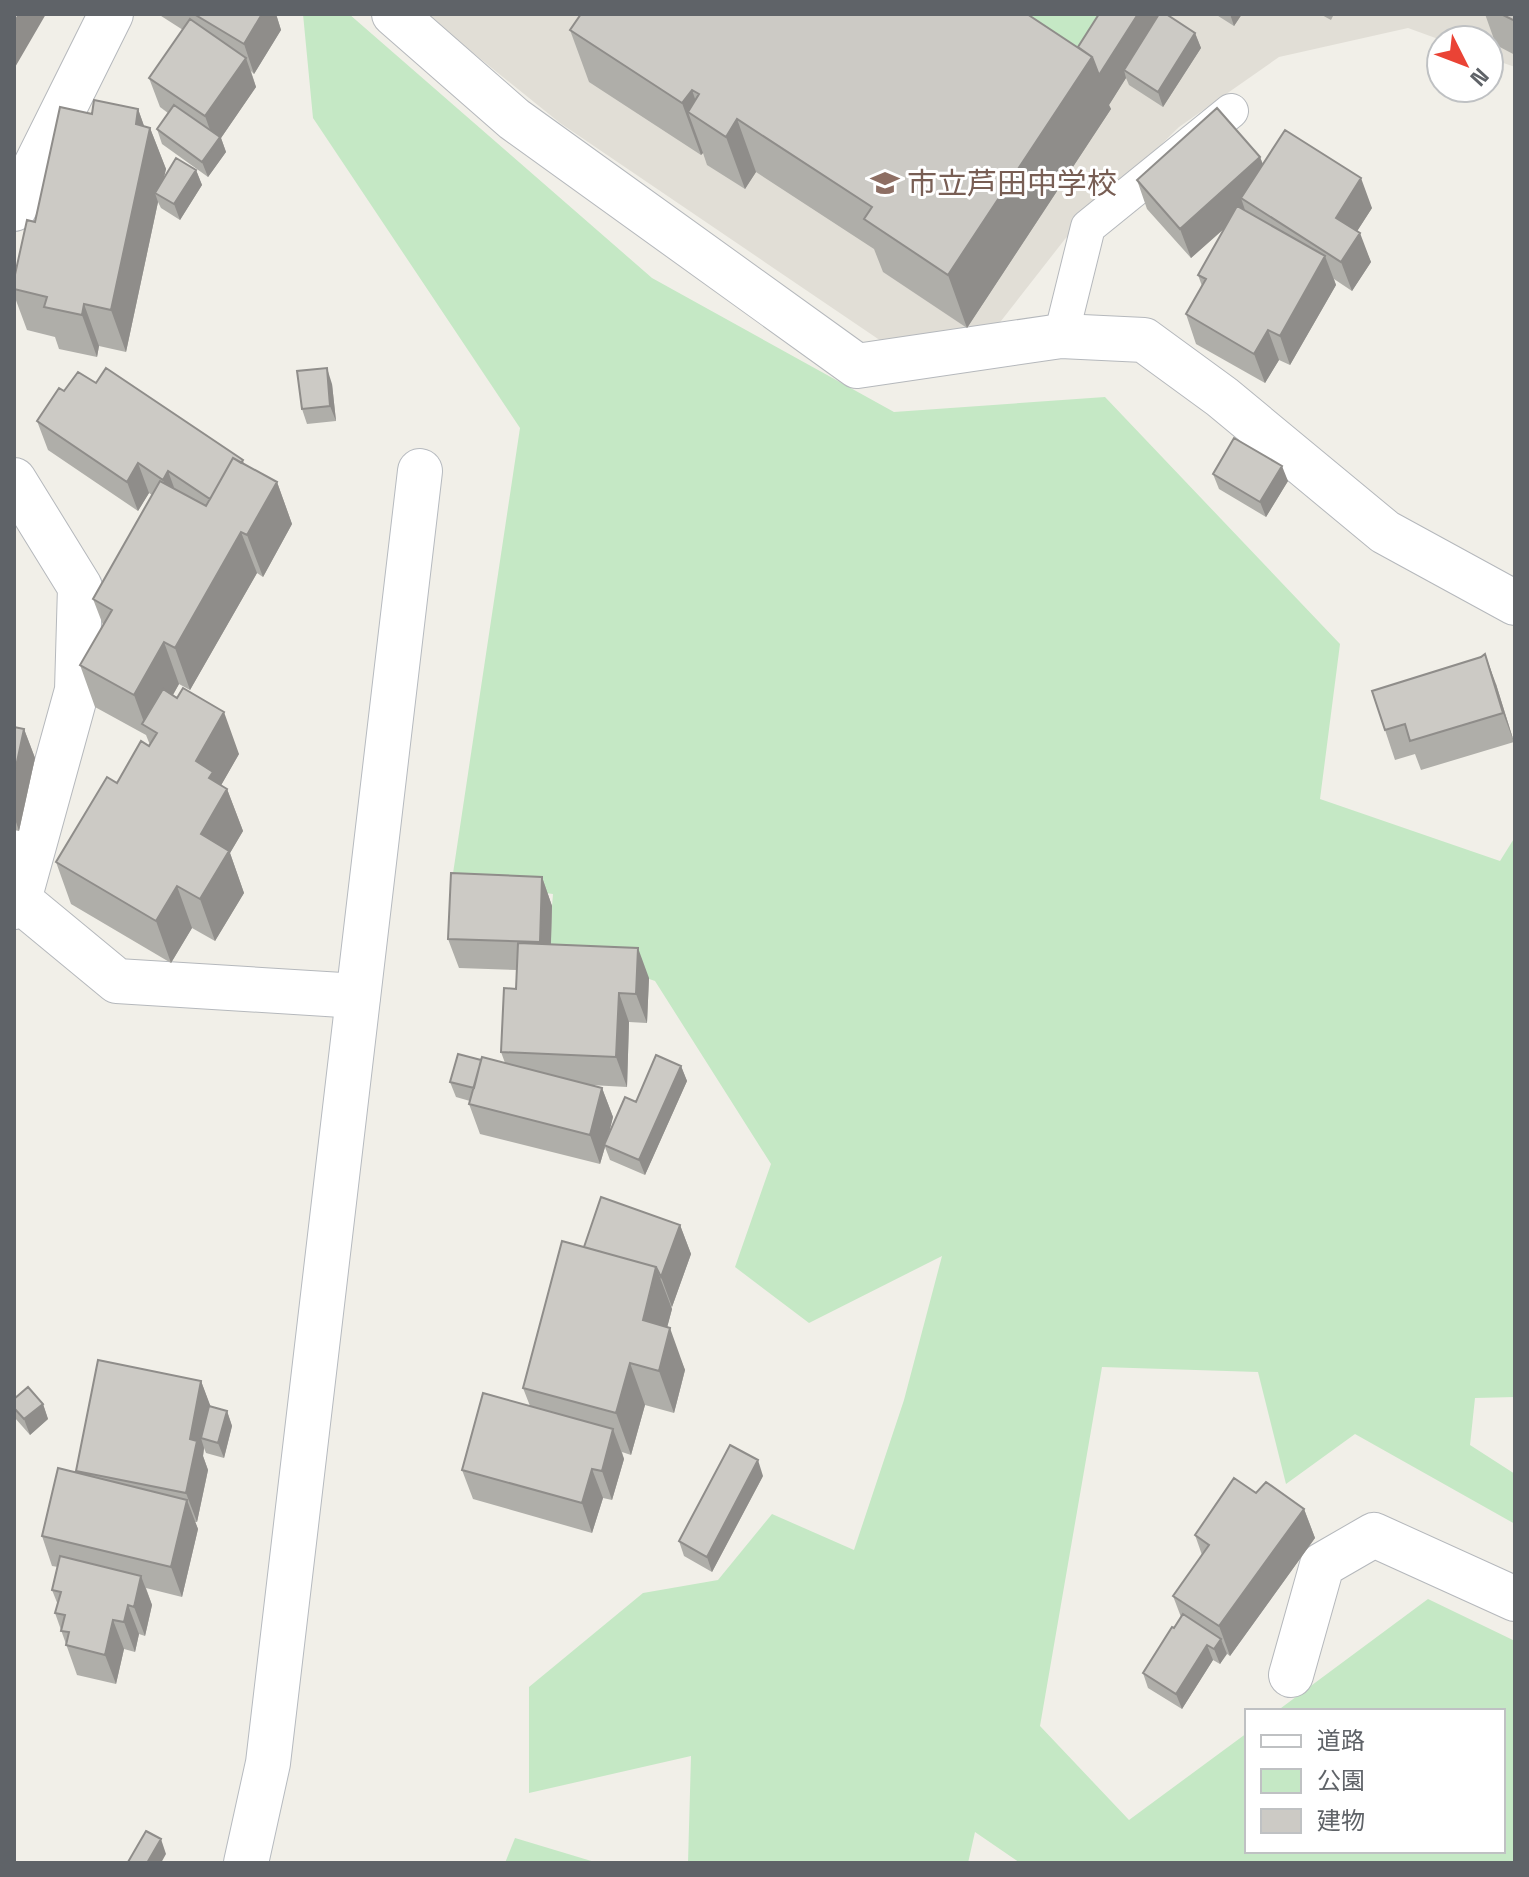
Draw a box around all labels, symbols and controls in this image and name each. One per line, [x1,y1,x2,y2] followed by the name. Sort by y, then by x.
[1425,24,1505,104] north arrow
[1465,63,1495,92] text: N
[907,164,1117,203] place label: 市立芦田中学校
[870,168,900,198] school or university icon: 市立芦田中学校
[1245,1709,1505,1853] legend
[1317,1725,1365,1756] text: 道路
[1317,1765,1365,1796] text: 公園
[1317,1805,1365,1836] text: 建物

